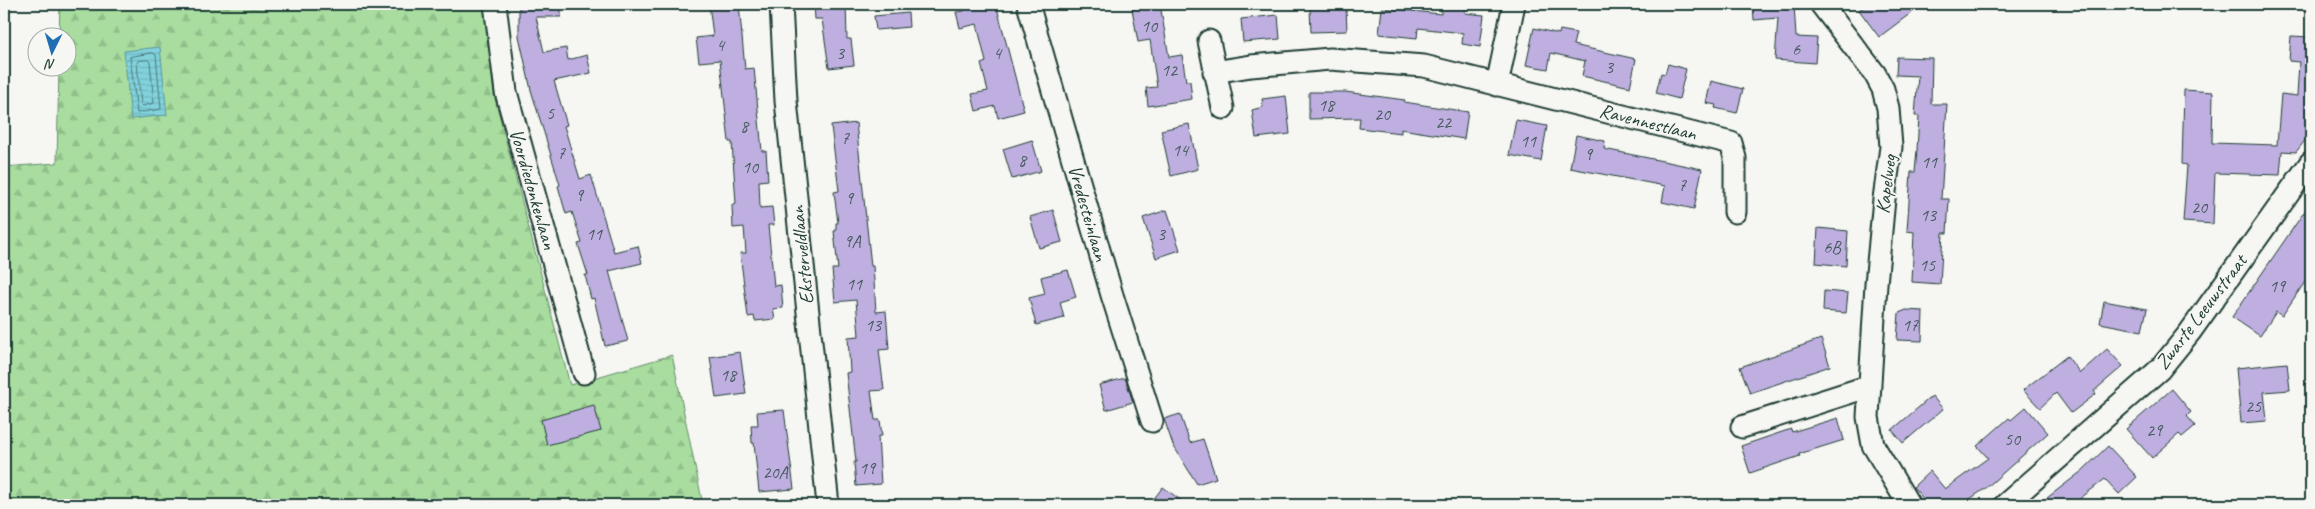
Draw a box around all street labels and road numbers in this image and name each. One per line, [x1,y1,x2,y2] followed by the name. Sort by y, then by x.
[1597,98,1700,146] street label: Ravennestlaan
[504,126,562,253] street label: Voordiedonkenlaan
[1870,152,1902,215] street label: Kapelweg
[1062,162,1114,265] street label: Vredesteinlaan
[784,204,820,305] street label: Eksterveldlaan
[2150,248,2254,374] street label: Zwarte Leeuwstraat

